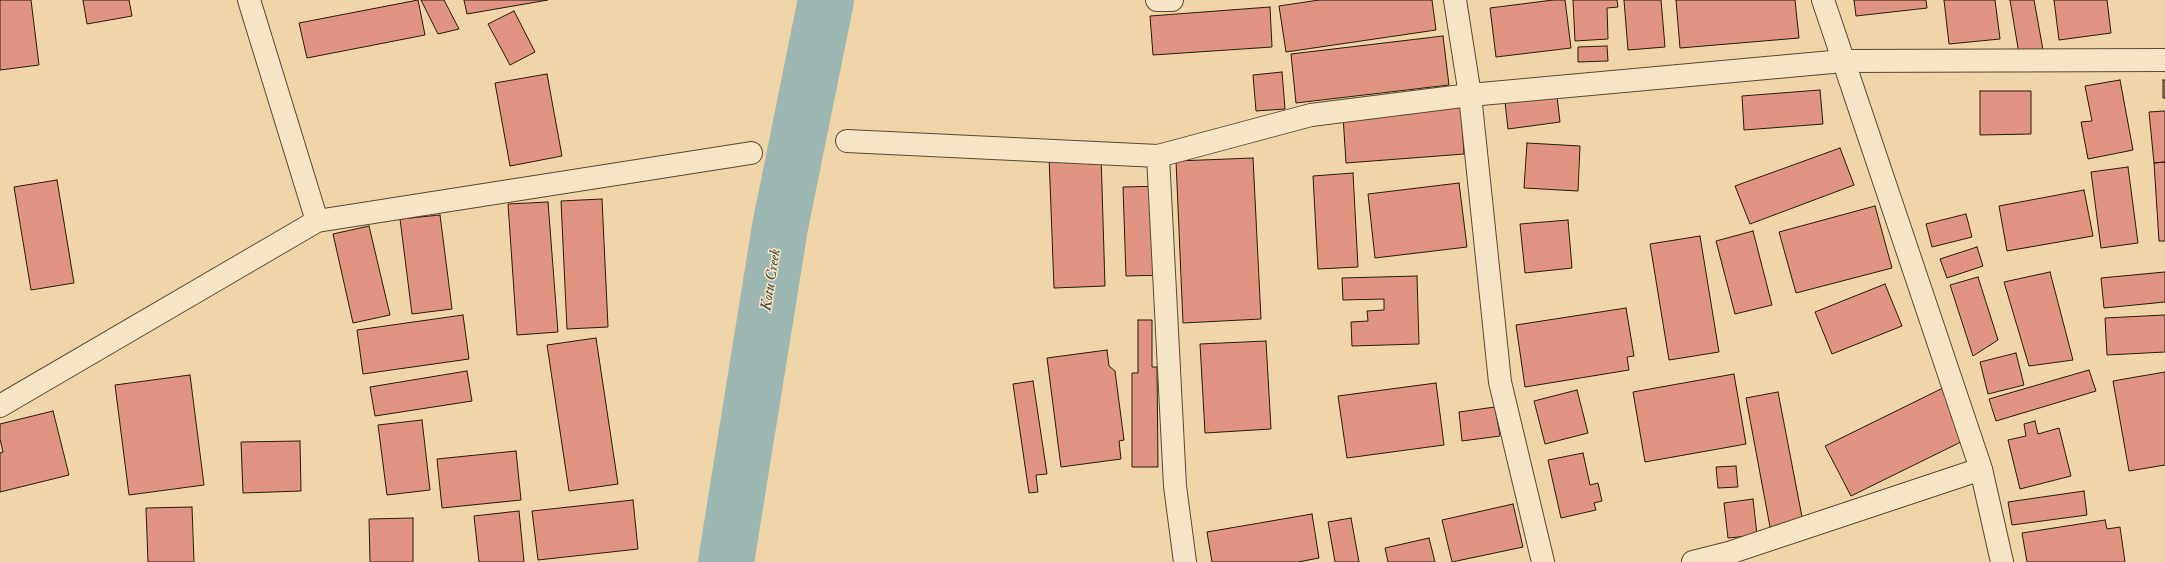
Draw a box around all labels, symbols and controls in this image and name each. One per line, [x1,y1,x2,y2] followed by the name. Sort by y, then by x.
[758,248,786,312] water label: Kotu Creek

